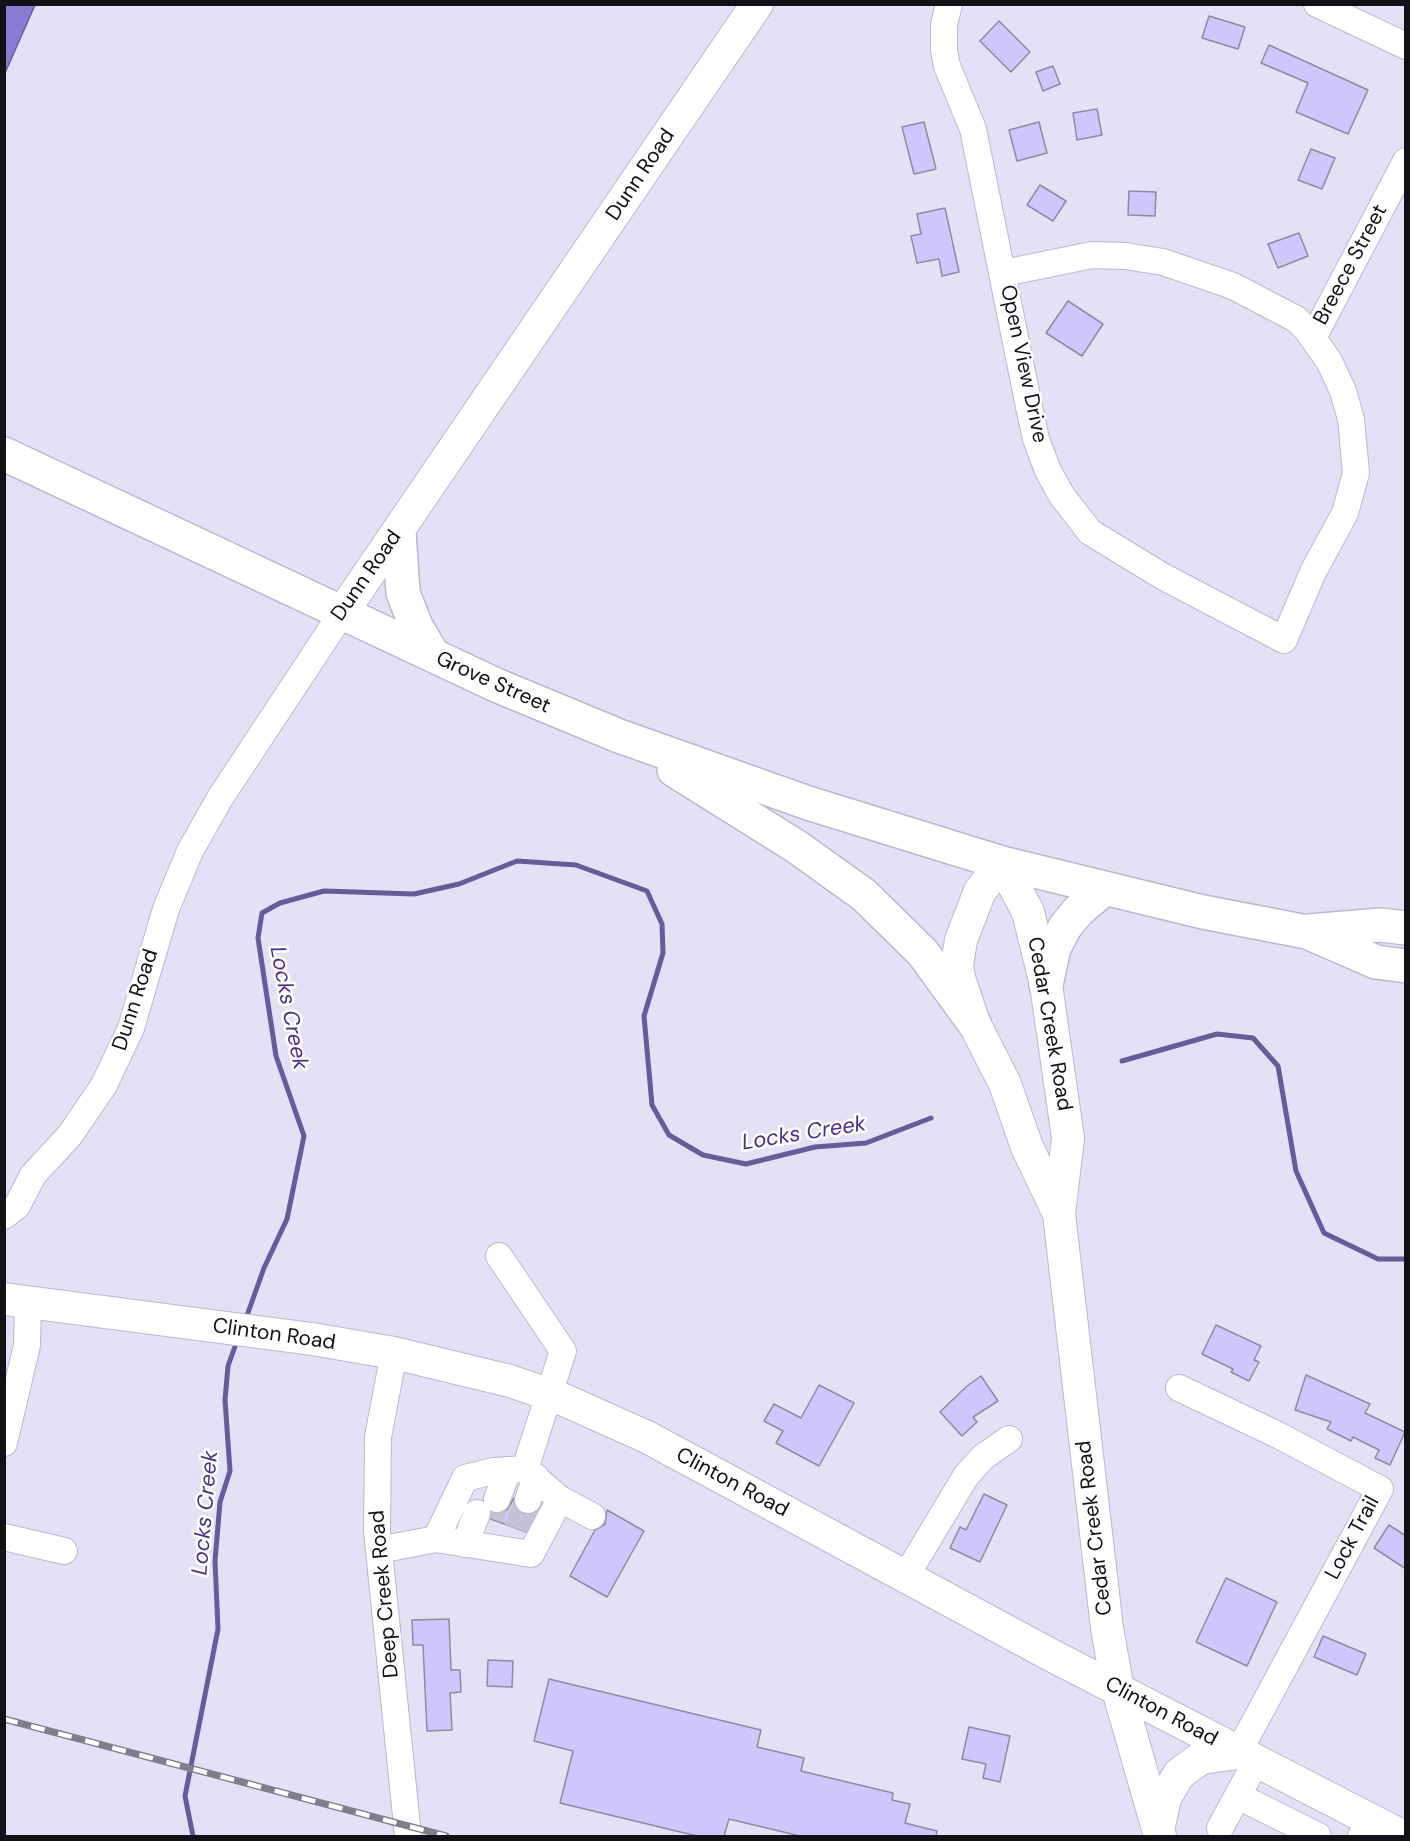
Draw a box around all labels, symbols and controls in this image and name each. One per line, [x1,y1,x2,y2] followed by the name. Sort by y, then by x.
[601,124,681,226] street label: Dunn Road
[1309,200,1393,330] street label: Breece Street
[994,283,1052,445] street label: Open View Drive
[327,526,407,626] street label: Dunn Road
[432,647,554,719] street label: Grove Street
[1021,935,1077,1113] street label: Cedar Creek Road
[263,944,313,1072] water label: Locks Creek
[108,946,164,1054] street label: Dunn Road
[740,1111,868,1157] water label: Locks Creek
[211,1314,337,1356] street label: Clinton Road
[1072,1439,1118,1617] street label: Cedar Creek Road
[671,1443,793,1523] street label: Clinton Road
[187,1449,225,1577] water label: Locks Creek
[1321,1492,1385,1584] street label: Lock Trail
[365,1509,405,1679] street label: Deep Creek Road
[1100,1672,1222,1752] street label: Clinton Road

